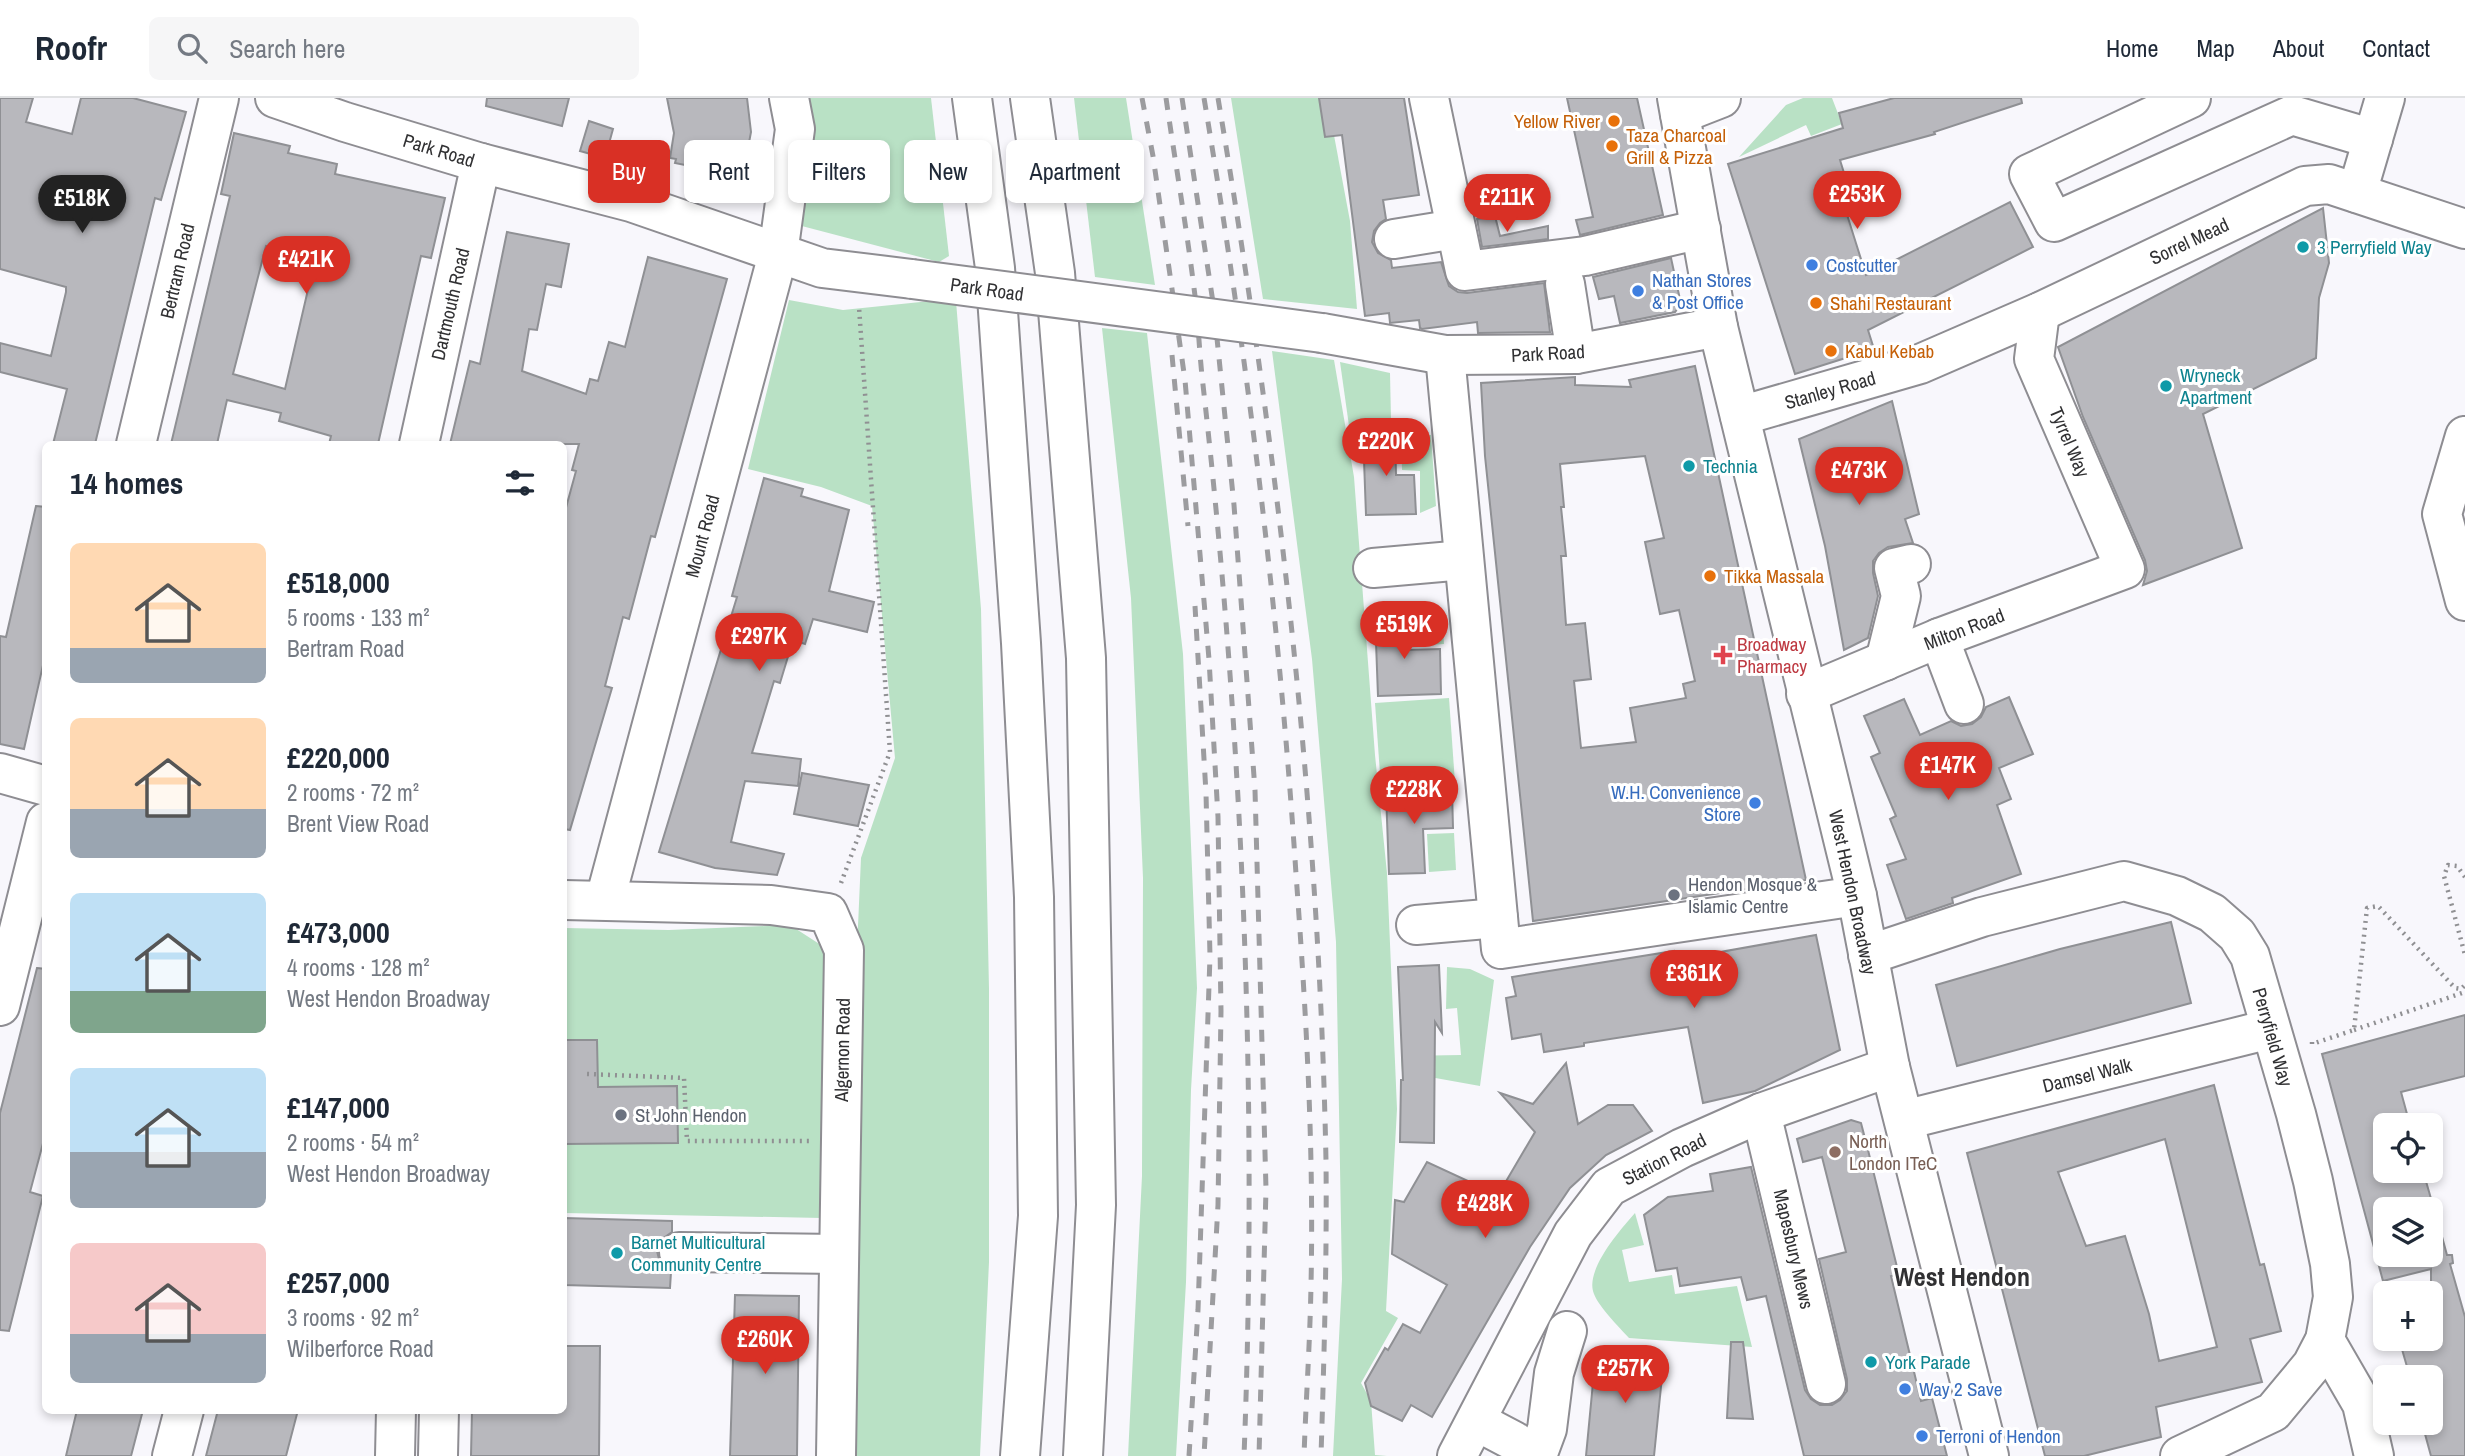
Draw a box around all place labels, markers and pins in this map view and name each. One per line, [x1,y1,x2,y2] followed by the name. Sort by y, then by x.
[1514,108,1601,134] place label: Yellow River
[1606,113,1622,129] marker: Yellow River
[1626,122,1726,170] place label: Taza Charcoal Grill & Pizza
[1604,138,1620,154] marker: Taza Charcoal Grill & Pizza
[1808,172,1906,231] pin: £253K
[1458,174,1556,234] pin: £211K
[33,176,131,235] pin: £518K
[2317,234,2432,260] place label: 3 Perryfield Way
[257,236,355,296] pin: £421K
[2295,239,2311,255] marker: 3 Perryfield Way
[1826,252,1898,278] place label: Costcutter
[1804,257,1820,273] marker: Costcutter
[1652,267,1752,315] place label: Nathan Stores & Post Office
[1630,283,1646,299] marker: Nathan Stores & Post Office
[1830,290,1952,316] place label: Shahi Restaurant
[1808,295,1824,311] marker: Shahi Restaurant
[1845,338,1934,364] place label: Kabul Kebab
[1823,343,1839,359] marker: Kabul Kebab
[2179,362,2253,410] place label: Wryneck Apartment
[2158,378,2174,394] marker: Wryneck Apartment
[1337,418,1435,478] pin: £220K
[1810,448,1908,507] pin: £473K
[1703,453,1758,479] place label: Technia
[1681,458,1697,474] marker: Technia
[1724,563,1824,589] place label: Tikka Massala
[1702,568,1718,584] marker: Tikka Massala
[1355,602,1453,661] pin: £519K
[710,614,808,673] pin: £297K
[1737,631,1807,679] place label: Broadway Pharmacy
[1715,647,1731,663] marker: Broadway Pharmacy
[1899,742,1997,802] pin: £147K
[1365,766,1463,826] pin: £228K
[1611,779,1741,827] place label: W.H. Convenience Store
[1747,795,1763,811] marker: W.H. Convenience Store
[1688,871,1818,919] place label: Hendon Mosque & Islamic Centre
[1666,887,1682,903] marker: Hendon Mosque & Islamic Centre
[1645,950,1743,1010] pin: £361K
[635,1102,747,1128] place label: St John Hendon
[613,1107,629,1123] marker: St John Hendon
[1849,1128,1937,1176] place label: North London ITeC
[1827,1144,1843,1160] marker: North London ITeC
[1436,1180,1534,1240] pin: £428K
[631,1229,765,1277] place label: Barnet Multicultural Community Centre
[609,1245,625,1261] marker: Barnet Multicultural Community Centre
[716,1316,814,1376] pin: £260K
[1576,1346,1674,1405] pin: £257K
[1885,1349,1970,1375] place label: York Parade
[1863,1354,1879,1370] marker: York Parade
[1919,1376,2002,1402] place label: Way 2 Save
[1897,1381,1913,1397] marker: Way 2 Save
[1936,1423,2061,1449] place label: Terroni of Hendon
[1914,1428,1930,1444] marker: Terroni of Hendon

